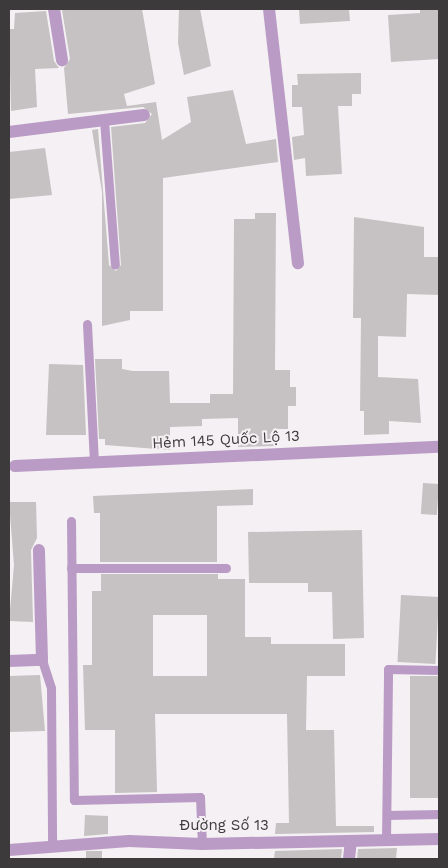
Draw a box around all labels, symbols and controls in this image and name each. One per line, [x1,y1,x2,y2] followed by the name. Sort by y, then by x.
[152,427,300,453] street label: Hẻm 145 Quốc Lộ 13
[179,817,269,835] street label: Đường Số 13

